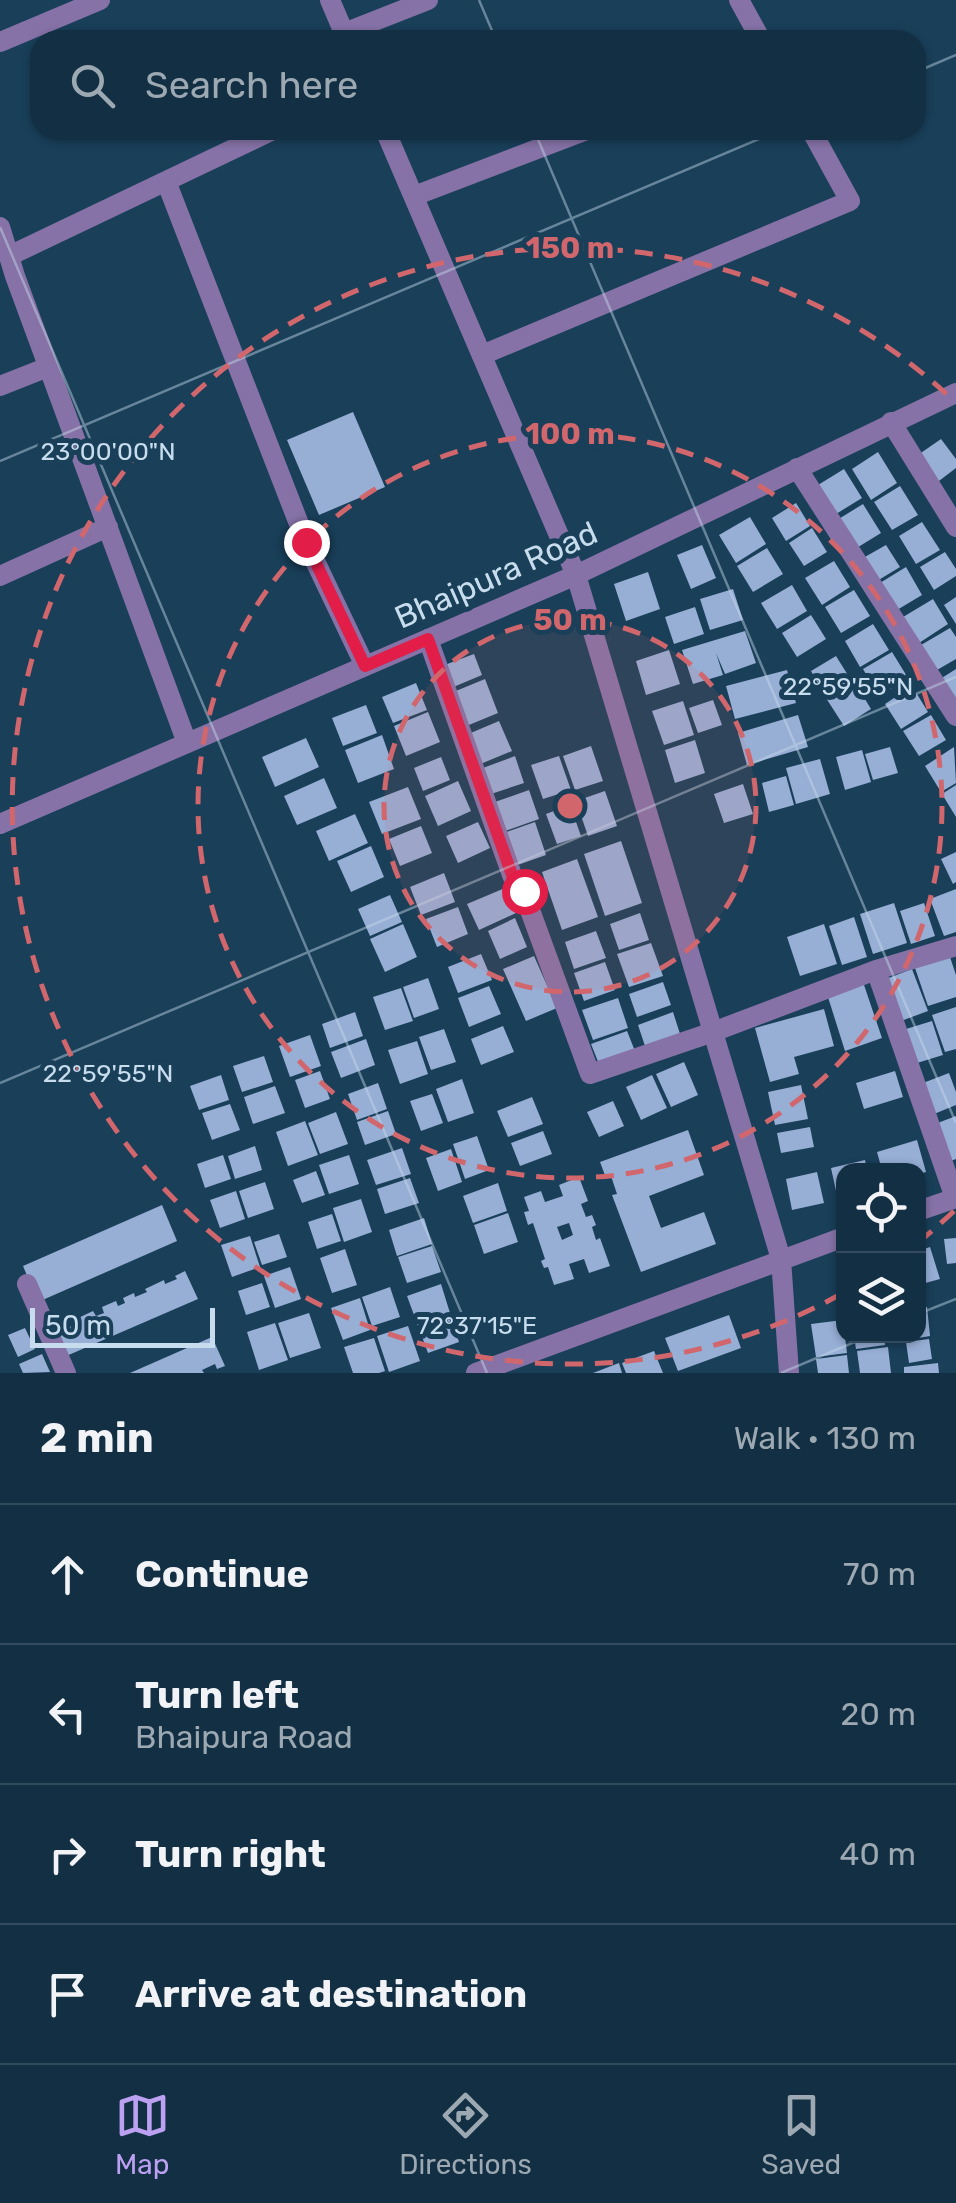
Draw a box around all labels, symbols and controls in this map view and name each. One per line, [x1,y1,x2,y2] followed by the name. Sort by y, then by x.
[30,30,926,140] search box
[65,58,120,113] icon: search
[145,62,358,108] text: Search here
[526,230,614,266] text: 150 m
[525,416,615,452] text: 100 m
[40,437,176,466] text: 23°00'00"N
[389,513,603,637] street label: Bhaipura Road
[284,520,330,566] route end
[533,602,607,638] text: 50 m
[783,672,913,701] text: 22°59'55"N
[552,788,588,824] centre of rings
[502,869,548,915] route start
[43,1059,173,1088] text: 22°59'55"N
[836,1163,926,1343] map controls
[836,1163,926,1253] button: locate
[836,1253,926,1343] button: layers
[30,1303,215,1348] scale bar
[45,1309,111,1342] text: 50 m
[417,1311,537,1340] text: 72°37'15"E
[40,1413,154,1463] text: 2 min
[734,1419,916,1457] text: Walk · 130 m
[40,1547,95,1602] icon: ahead
[135,1551,309,1597] text: Continue
[843,1555,916,1593] text: 70 m
[135,1672,299,1718] text: Turn left
[40,1687,95,1742] icon: left
[841,1695,916,1733] text: 20 m
[135,1718,353,1756] text: Bhaipura Road
[40,1827,95,1882] icon: right
[135,1831,326,1877] text: Turn right
[840,1835,916,1873] text: 40 m
[40,1967,95,2022] icon: arrive
[135,1971,527,2017] text: Arrive at destination
[115,2088,170,2181] tab: Map
[399,2088,532,2181] tab: Directions
[761,2088,841,2181] tab: Saved

